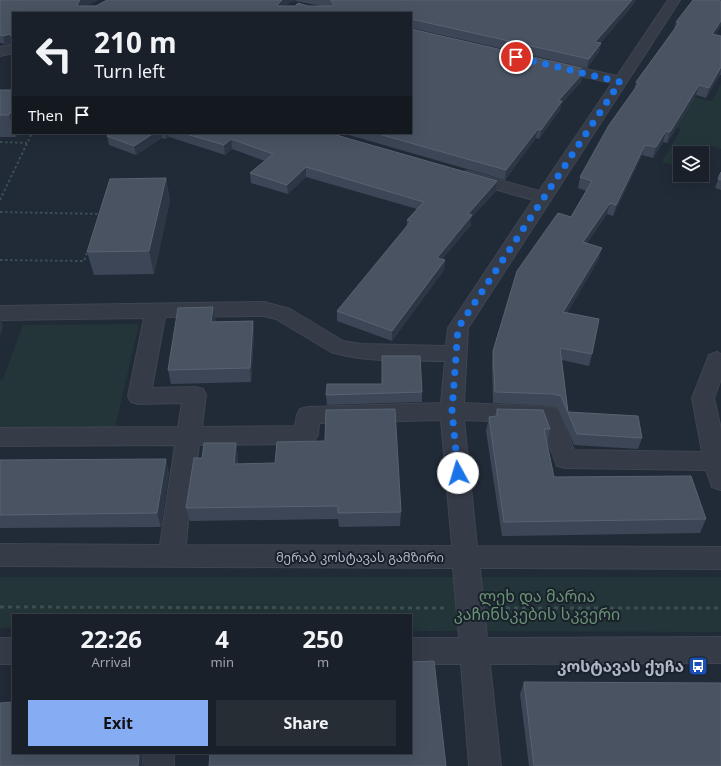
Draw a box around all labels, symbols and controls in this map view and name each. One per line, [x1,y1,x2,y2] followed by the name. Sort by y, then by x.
[94,23,177,61] text: 210 m
[28,28,80,80] icon: left
[499,40,533,74] pin
[505,46,527,68] icon: arrive
[94,59,165,83] text: Turn left
[71,104,93,126] icon: arrive
[28,105,63,125] text: Then
[673,146,709,182] map controls
[673,146,709,182] button: layers
[437,452,479,494] position arrow
[276,548,444,566] street label: მერაბ კოსტავას გამზირი
[454,585,620,625] park label: ლეხ და მარია კაჩინსკების სკვერი
[80,622,142,655] text: 22:26
[215,622,229,655] text: 4
[302,622,344,655] text: 250
[91,653,131,671] text: Arrival
[210,653,234,671] text: min
[317,653,329,671] text: m
[557,655,684,677] place label: კოსტავას ქუჩა
[687,655,709,677] bus stop icon: კოსტავას ქუჩა
[28,700,208,746] button: Exit
[216,700,396,746] button: Share

